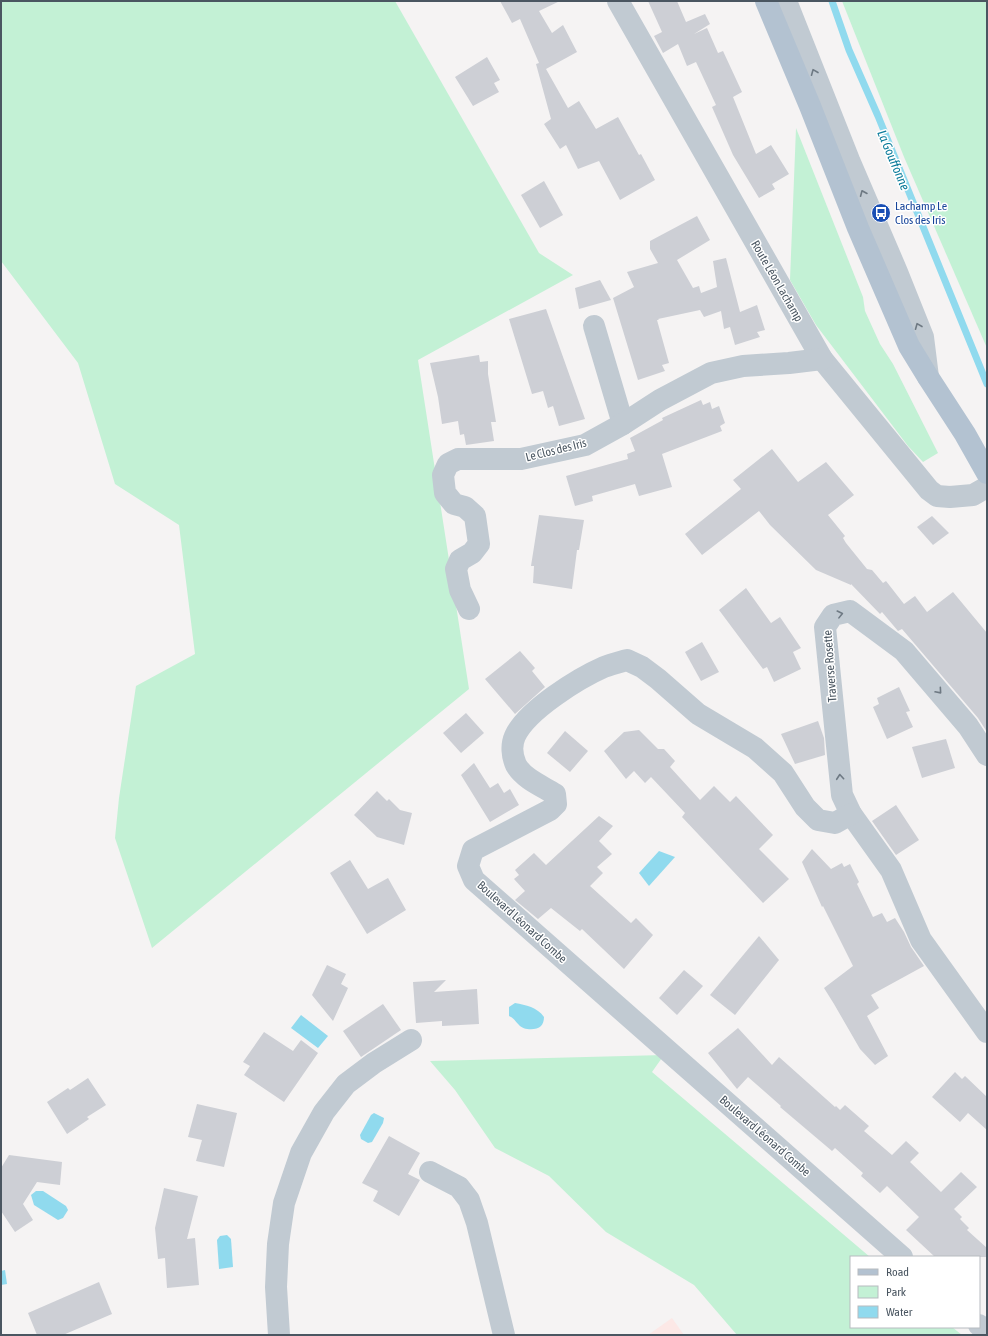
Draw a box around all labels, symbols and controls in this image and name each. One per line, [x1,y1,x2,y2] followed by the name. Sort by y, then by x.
[811,69,819,77] one-way arrow
[874,128,913,193] water label: La Gouffonne
[859,189,867,196] one-way arrow
[895,199,947,227] place label: Lachamp Le Clos des Iris
[870,202,892,224] bus stop icon: Lachamp Le Clos des Iris
[748,238,806,324] street label: Route Léon Lachamp
[915,322,923,329] one-way arrow
[524,436,588,464] street label: Le Clos des Iris
[837,610,843,618] one-way arrow
[821,630,839,702] street label: Traverse Rosette
[934,686,941,694] one-way arrow
[835,774,844,780] one-way arrow
[474,878,570,966] street label: Boulevard Léonard Combe
[717,1093,813,1179] street label: Boulevard Léonard Combe
[850,1256,980,1328] legend
[886,1265,909,1279] text: Road
[886,1285,907,1299] text: Park
[886,1305,913,1319] text: Water

